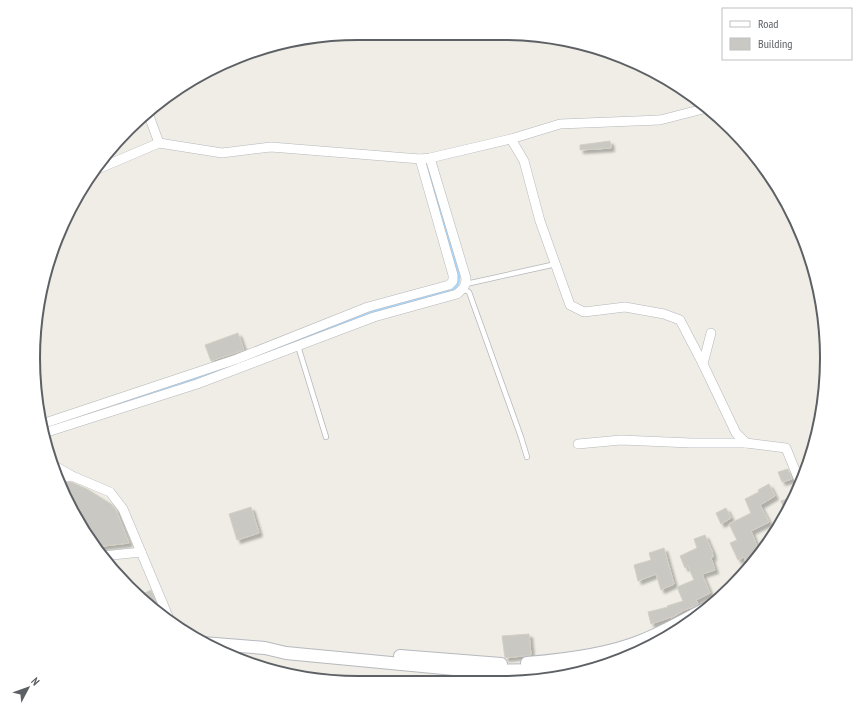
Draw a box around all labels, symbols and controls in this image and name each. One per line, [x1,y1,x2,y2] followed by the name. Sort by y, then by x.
[722,8,852,60] legend
[758,16,778,31] text: Road
[758,36,793,51] text: Building
[8,668,48,708] north arrow
[28,675,43,688] text: N

